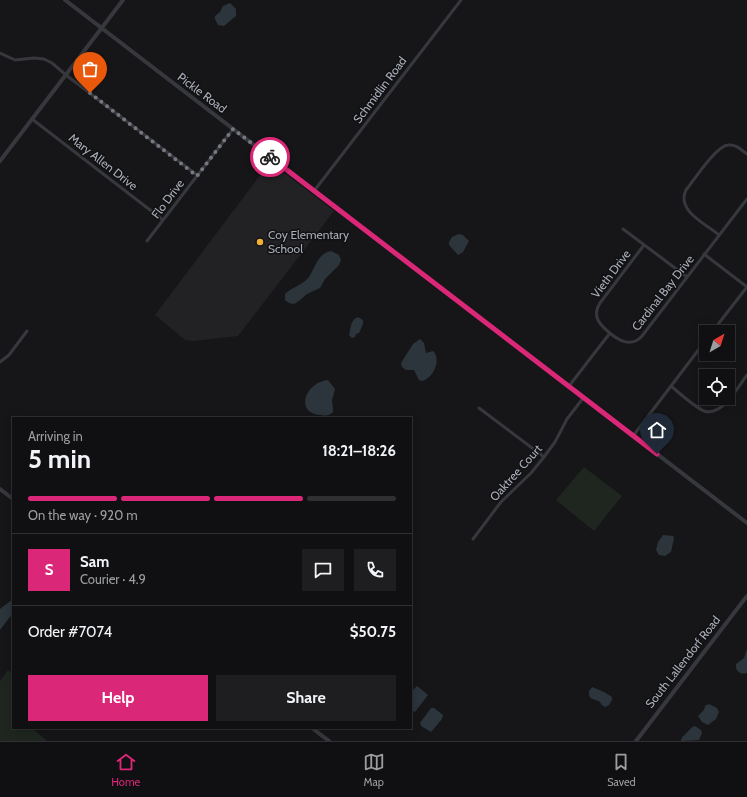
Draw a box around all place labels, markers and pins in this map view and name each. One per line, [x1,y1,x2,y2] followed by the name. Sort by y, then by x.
[73,52,107,93] pin
[268,227,349,256] place label: Coy Elementary School
[255,237,265,247] marker: Coy Elementary School
[640,413,674,454] pin

